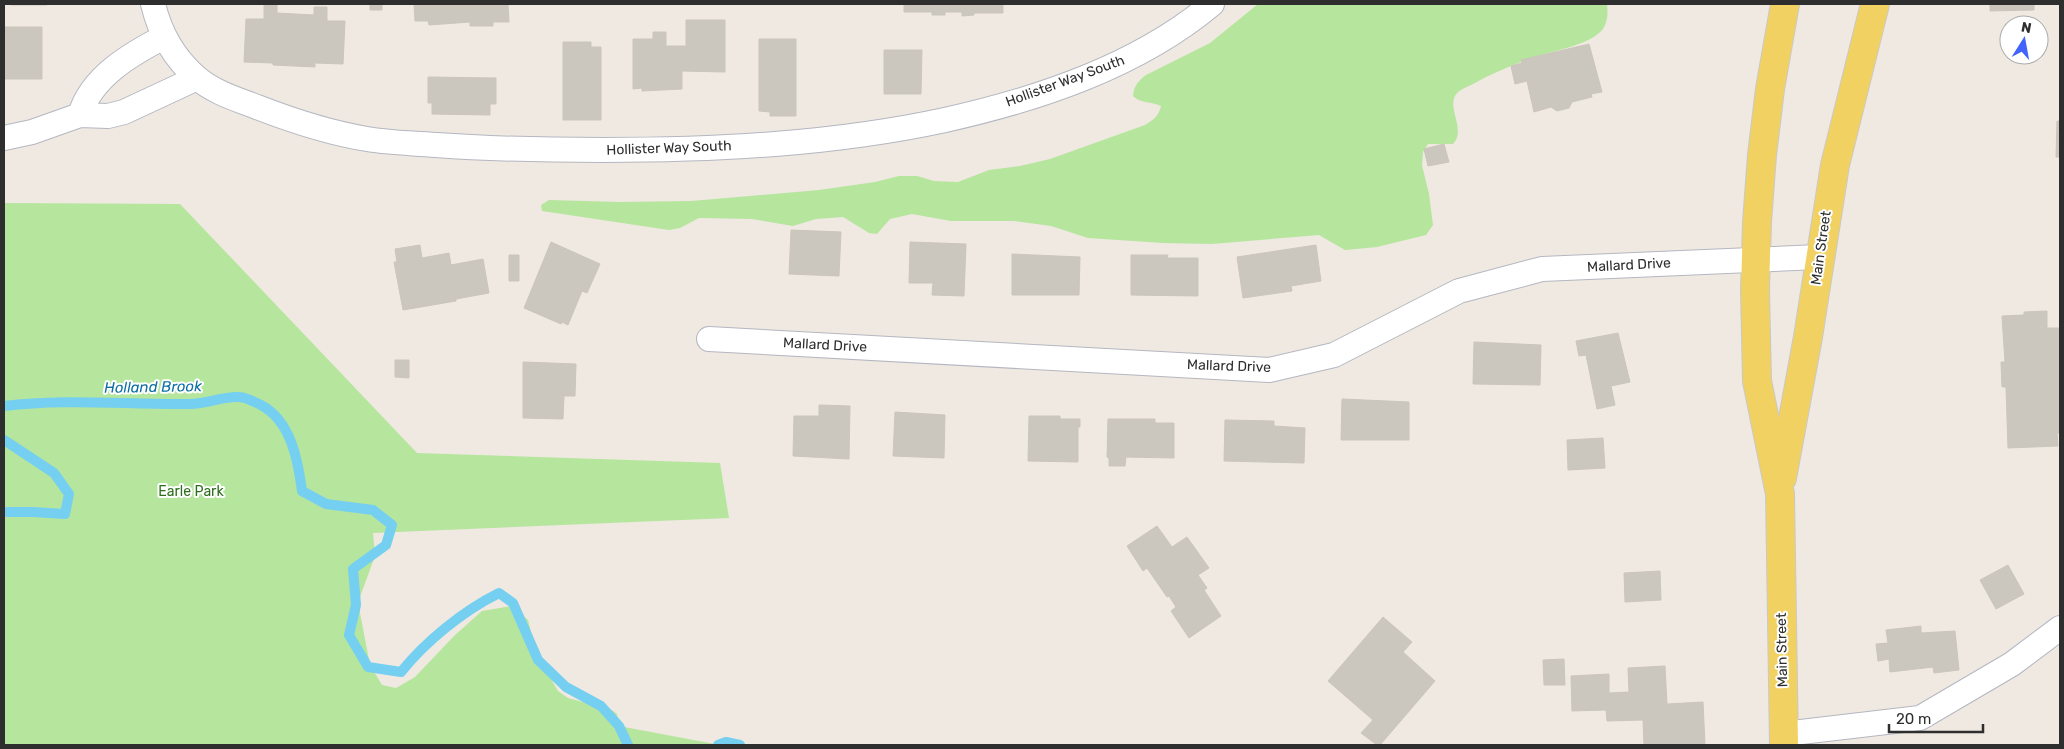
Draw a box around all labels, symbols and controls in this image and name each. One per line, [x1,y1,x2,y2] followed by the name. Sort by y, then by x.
[1999,15,2049,65] north arrow
[2020,18,2033,37] text: N
[1003,52,1127,110] street label: Hollister Way South
[606,137,732,159] street label: Hollister Way South
[1807,209,1835,286] street label: Main Street
[1587,254,1672,276] street label: Mallard Drive
[783,334,868,356] street label: Mallard Drive
[1187,356,1271,376] street label: Mallard Drive
[104,377,202,397] water label: Holland Brook
[158,483,224,500] park label: Earle Park
[1773,612,1791,687] street label: Main Street
[1889,702,1983,734] scale bar
[1896,710,1931,728] text: 20 m

